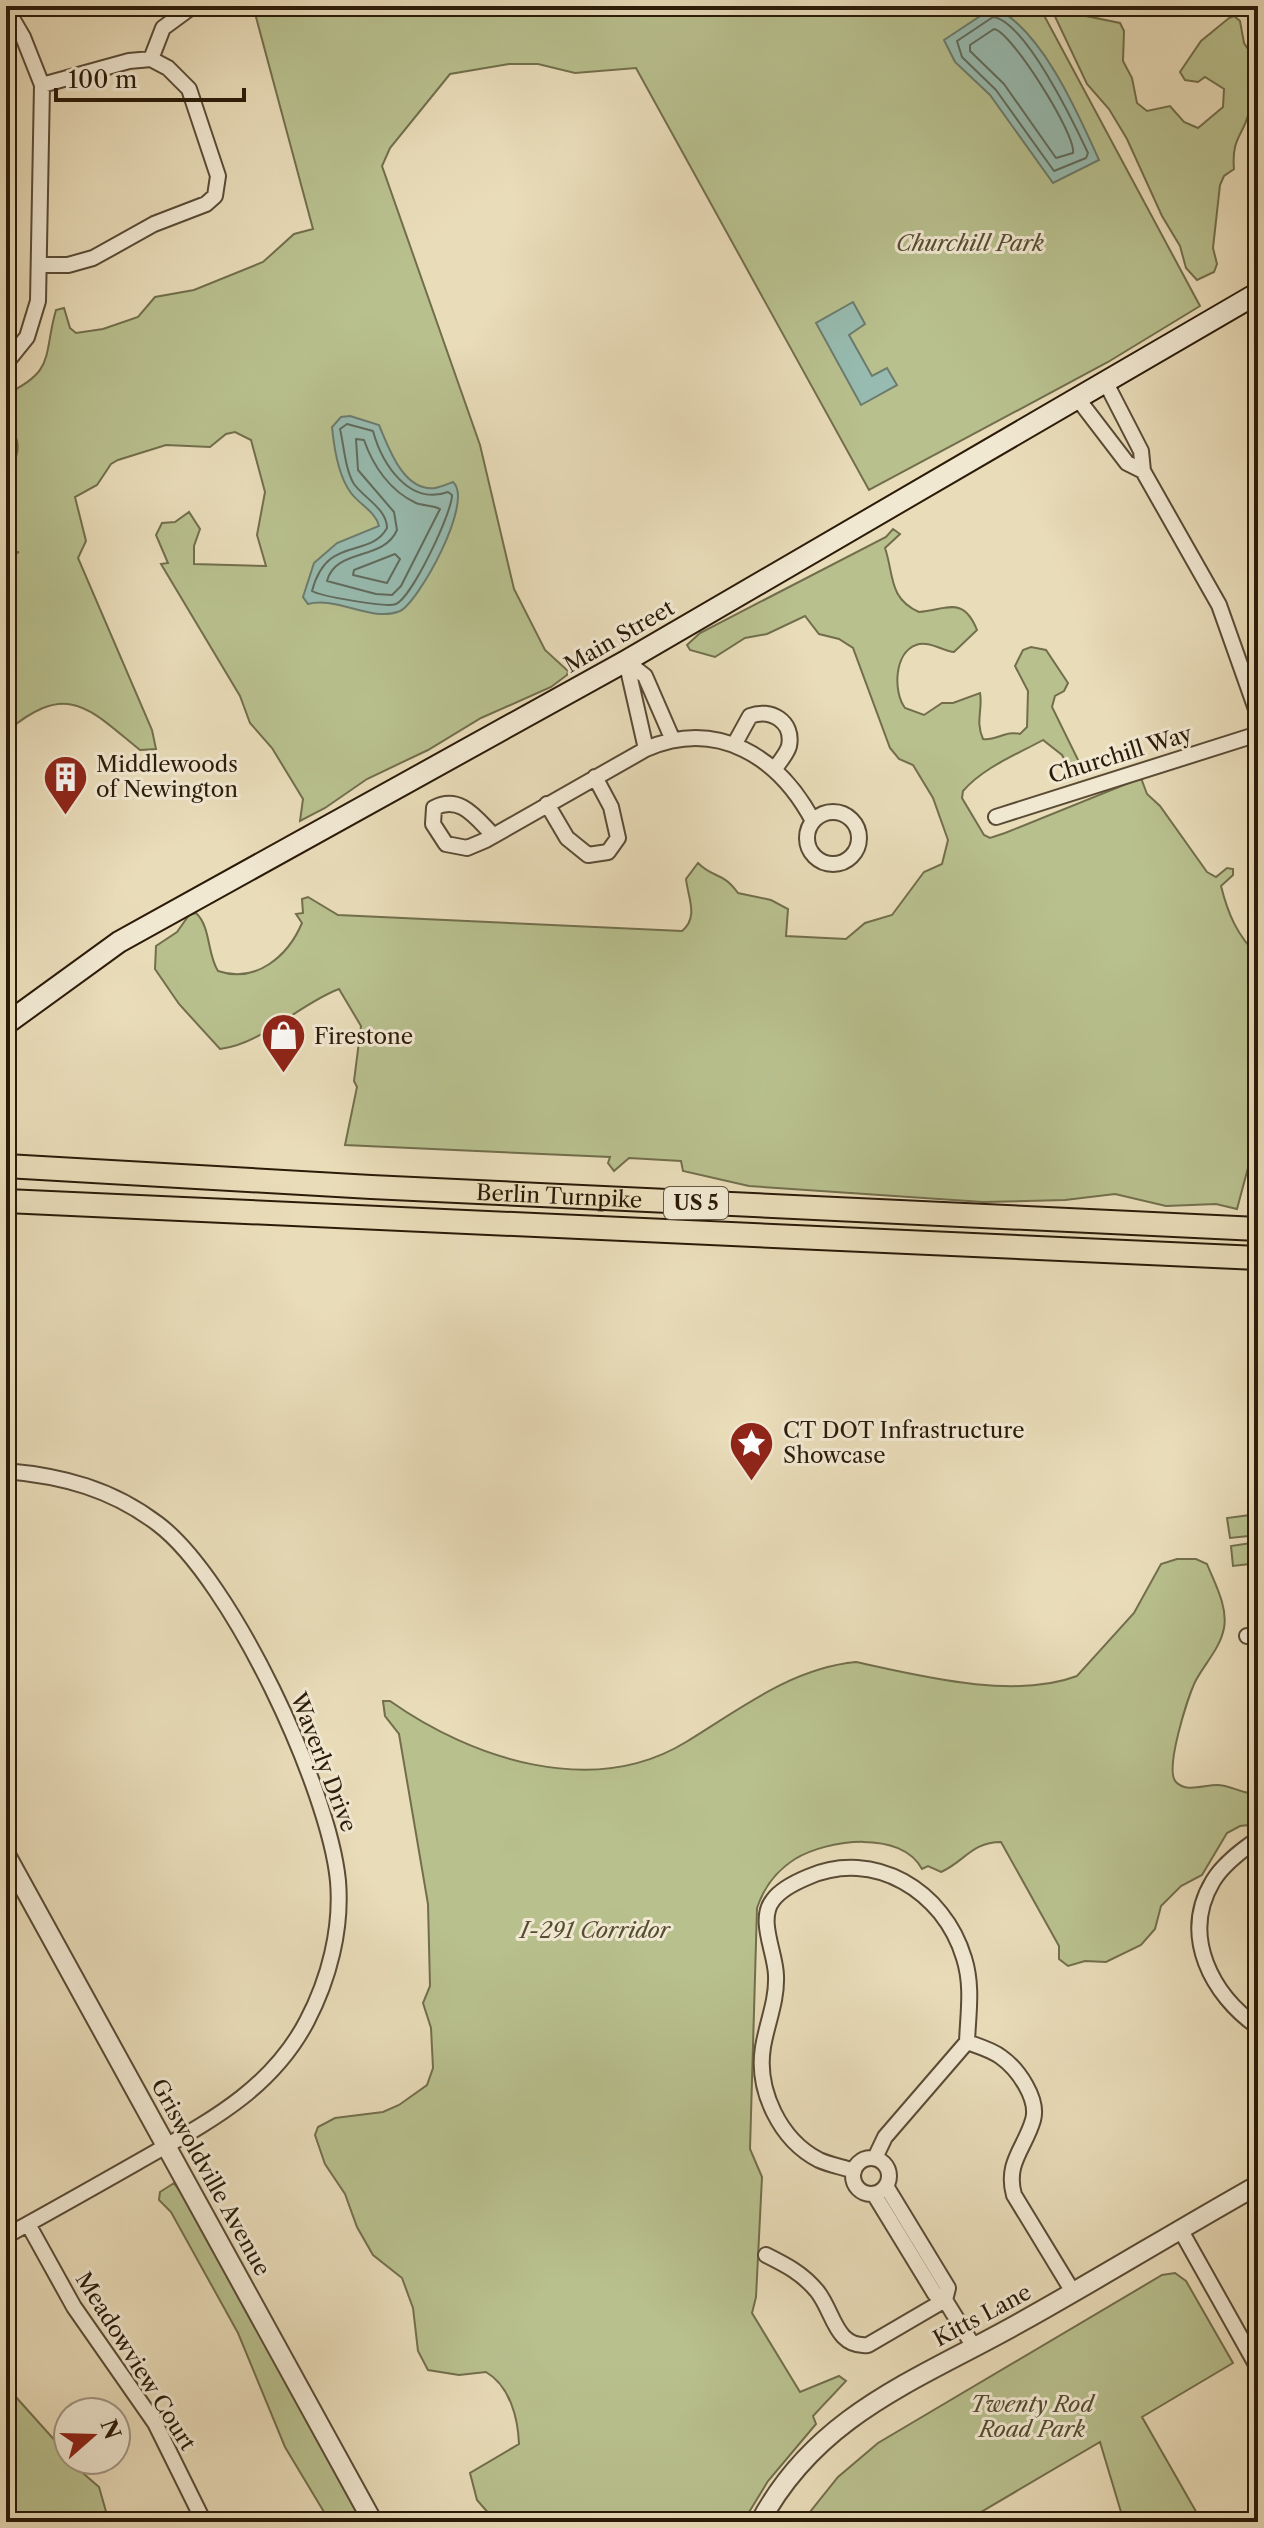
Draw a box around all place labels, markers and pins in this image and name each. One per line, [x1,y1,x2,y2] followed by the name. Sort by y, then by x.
[96,751,238,803] place label: Middlewoods of Newington
[41,753,89,816] building icon: Middlewoods of Newington
[259,1012,307,1075] shop icon: Firestone
[314,1023,413,1050] place label: Firestone
[783,1417,1025,1469] place label: CT DOT Infrastructure Showcase
[728,1419,776,1482] place icon: CT DOT Infrastructure Showcase

